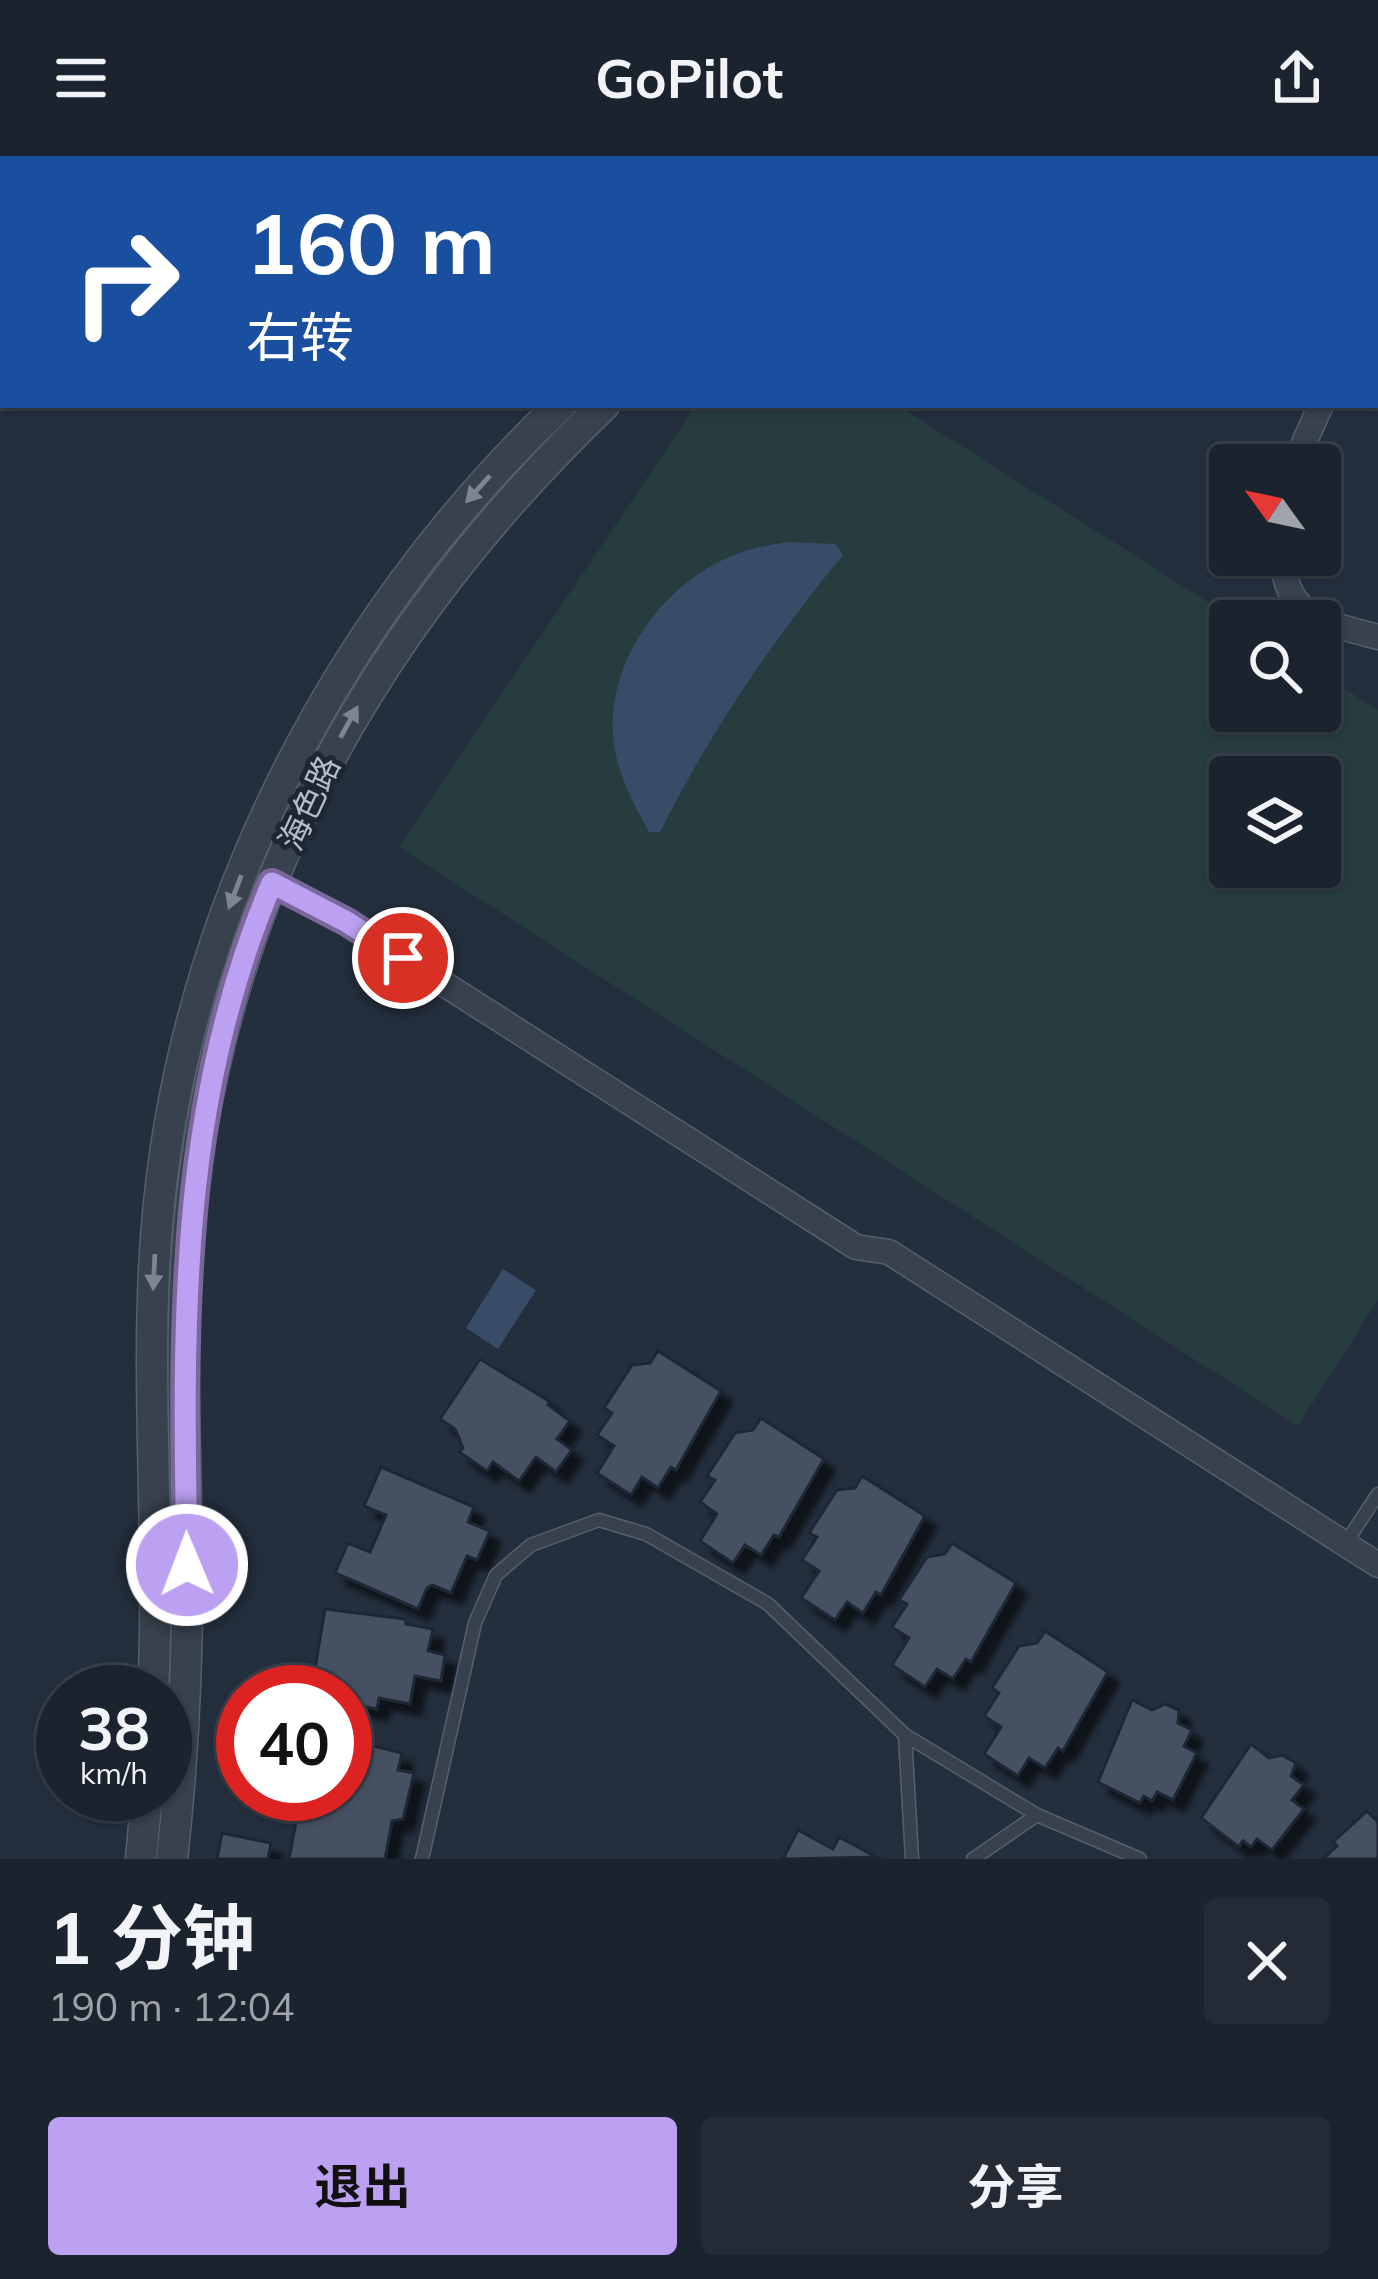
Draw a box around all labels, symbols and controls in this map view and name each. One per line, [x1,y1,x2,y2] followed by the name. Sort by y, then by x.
[595,44,783,112] text: GoPilot
[48,45,114,111] icon: menu
[1264,45,1330,111] icon: share
[246,190,496,295] text: 160 m
[48,204,204,360] icon: right
[246,303,354,371] text: 右转
[1209,444,1341,576] north arrow
[1209,444,1341,888] map controls
[465,474,492,503] one-way arrow
[1209,600,1341,732] button: search
[338,704,359,739] one-way arrow
[269,749,348,856] street label: 海色路
[1209,756,1341,888] button: layers
[224,875,243,911] one-way arrow
[352,907,454,1009] pin
[370,925,436,991] icon: arrive
[144,1254,163,1292] one-way arrow
[124,1502,250,1628] position arrow
[216,1665,372,1821] speed limit sign: 40
[78,1690,150,1765] text: 38
[80,1754,148,1792] text: km/h
[48,1892,255,1982] text: 1 分钟
[1204,1898,1330,2024] button: close
[48,1982,294,2031] text: 190 m · 12:04
[48,2117,677,2255] button: 退出
[701,2117,1330,2255] button: 分享

